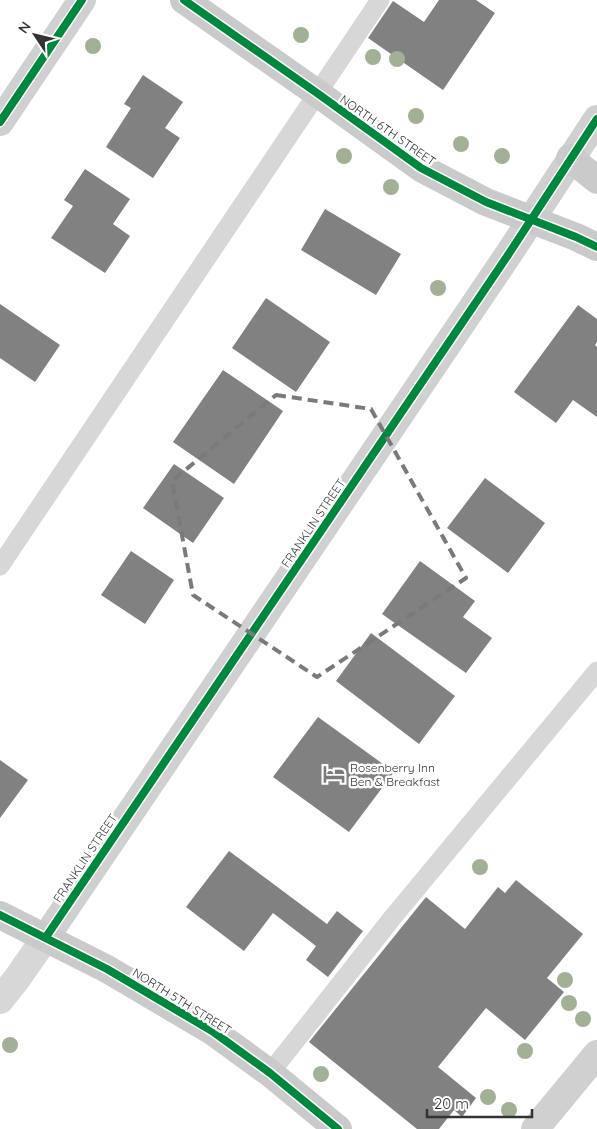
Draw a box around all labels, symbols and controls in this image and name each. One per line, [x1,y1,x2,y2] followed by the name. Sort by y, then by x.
[10,10,60,60] north arrow
[14,18,35,37] text: N
[337,91,439,169] street label: NORTH 6TH STREET
[278,476,348,570] street label: FRANKLIN STREET
[350,760,440,789] place label: Rosenberry Inn Ben & Breakfast
[321,761,347,787] hotel icon: Rosenberry Inn Ben & Breakfast
[50,811,120,905] street label: FRANKLIN STREET
[130,965,234,1037] street label: NORTH 5TH STREET
[427,1086,532,1118] scale bar
[434,1094,469,1113] text: 20 m

